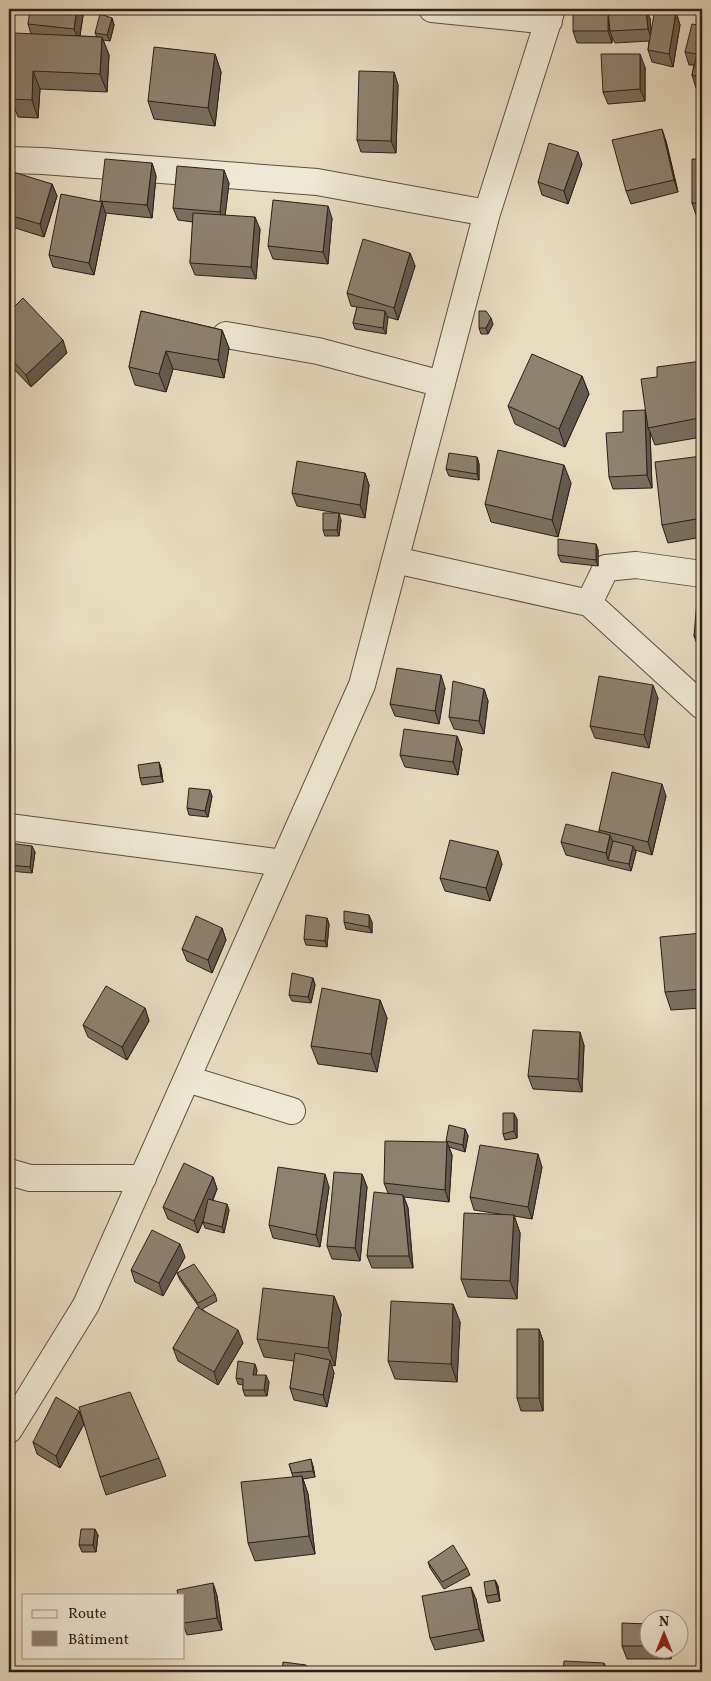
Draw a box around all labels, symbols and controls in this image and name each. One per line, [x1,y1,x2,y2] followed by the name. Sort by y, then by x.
[22,1594,185,1658] legend
[68,1604,107,1625] text: Route
[638,1608,688,1658] north arrow
[659,1613,669,1632] text: N
[68,1630,129,1651] text: Bâtiment

